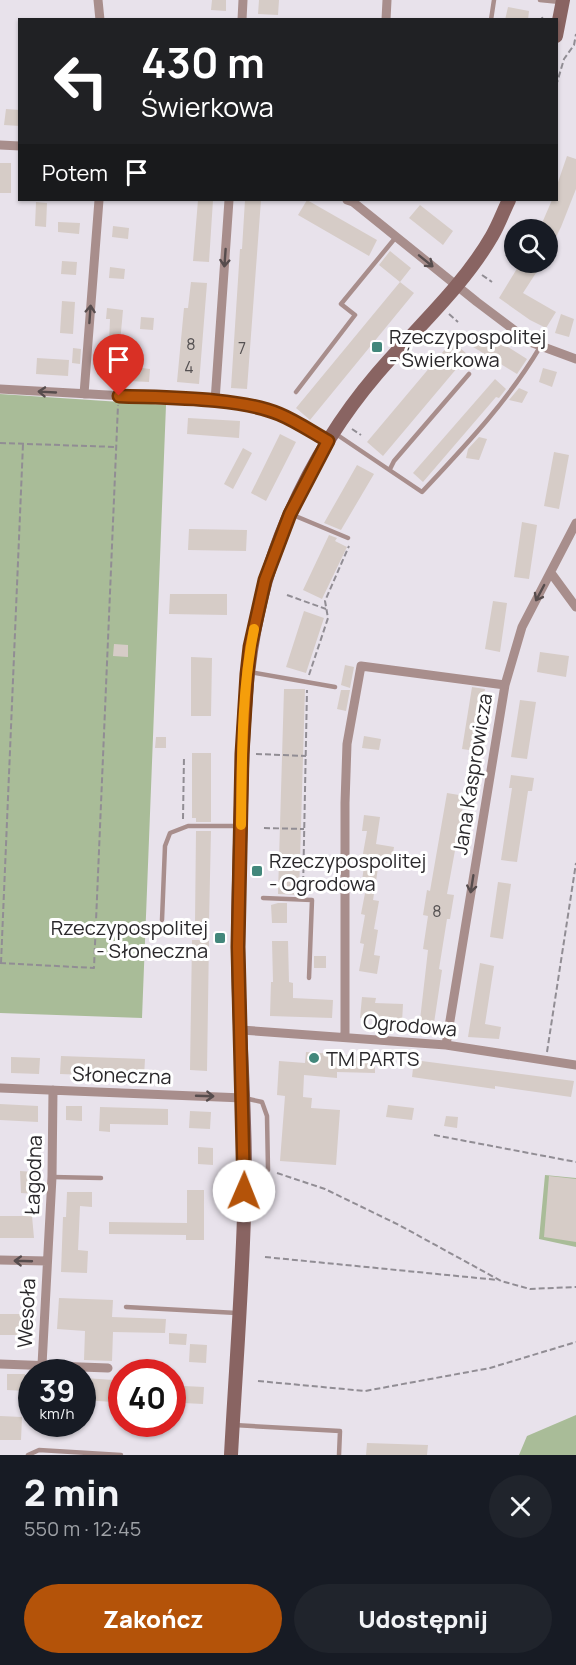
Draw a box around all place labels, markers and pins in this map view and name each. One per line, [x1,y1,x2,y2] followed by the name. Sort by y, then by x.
[389,323,546,373] place label: Rzeczypospolitej - Świerkowa
[93,334,144,396] pin
[370,340,384,354] marker: Rzeczypospolitej - Świerkowa
[269,847,426,897] place label: Rzeczypospolitej - Ogrodowa
[250,864,264,878] marker: Rzeczypospolitej - Ogrodowa
[51,914,208,964] place label: Rzeczypospolitej - Słoneczna
[213,931,227,945] marker: Rzeczypospolitej - Słoneczna
[326,1045,419,1072] place label: TM PARTS
[307,1051,321,1065] marker: TM PARTS

